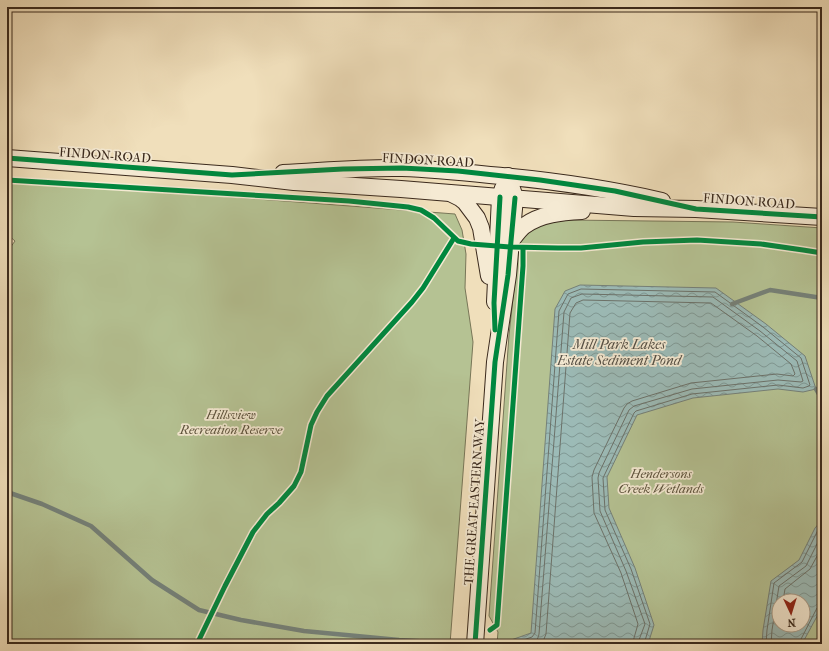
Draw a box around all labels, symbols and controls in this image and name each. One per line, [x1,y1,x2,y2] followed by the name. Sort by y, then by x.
[59,144,152,166] street label: FINDON ROAD
[382,150,474,170] street label: FINDON ROAD
[703,190,796,212] street label: FINDON ROAD
[556,336,683,369] water label: Mill Park Lakes Estate Sediment Pond
[179,407,283,437] park label: Hillsview Recreation Reserve
[461,417,487,586] street label: THE GREAT EASTERN WAY
[618,466,705,496] park label: Hendersons Creek Wetlands
[771,593,811,633] north arrow
[786,616,796,629] text: N

